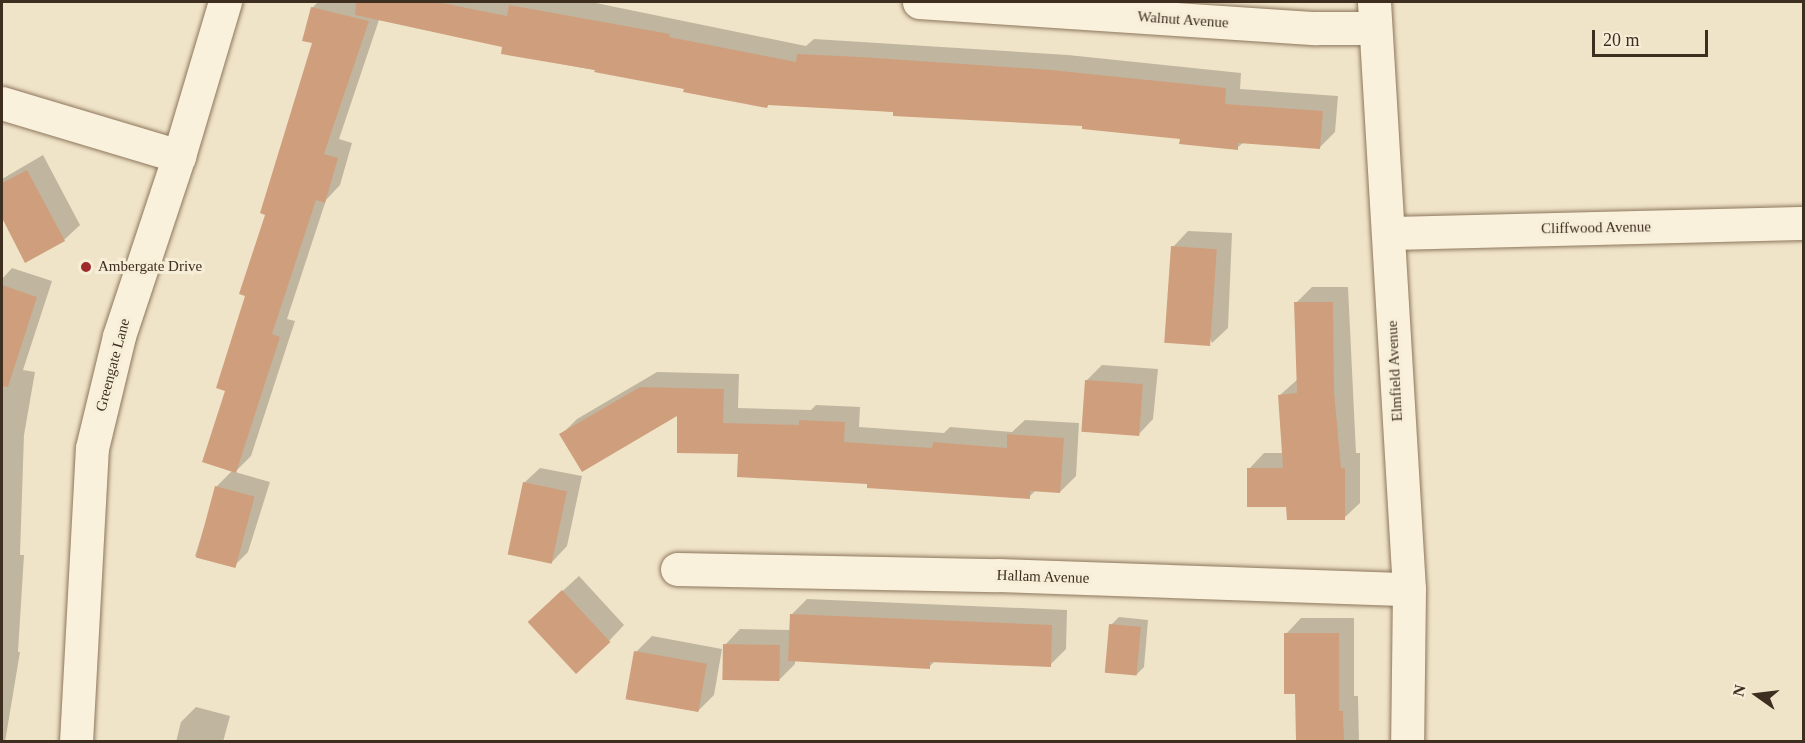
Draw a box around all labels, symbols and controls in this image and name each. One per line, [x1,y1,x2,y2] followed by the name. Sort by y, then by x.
[1136,8,1230,32] street label: Walnut Avenue
[1595,18,1710,56] scale bar
[1603,30,1640,50] text: 20 m
[1541,218,1651,238] street label: Cliffwood Avenue
[98,258,202,276] place label: Ambergate Drive
[79,260,93,274] marker: Ambergate Drive
[92,317,134,413] street label: Greengate Lane
[1383,320,1407,422] street label: Elmfield Avenue
[996,566,1090,588] street label: Hallam Avenue
[1727,665,1787,725] north arrow
[1729,683,1749,698] text: N

